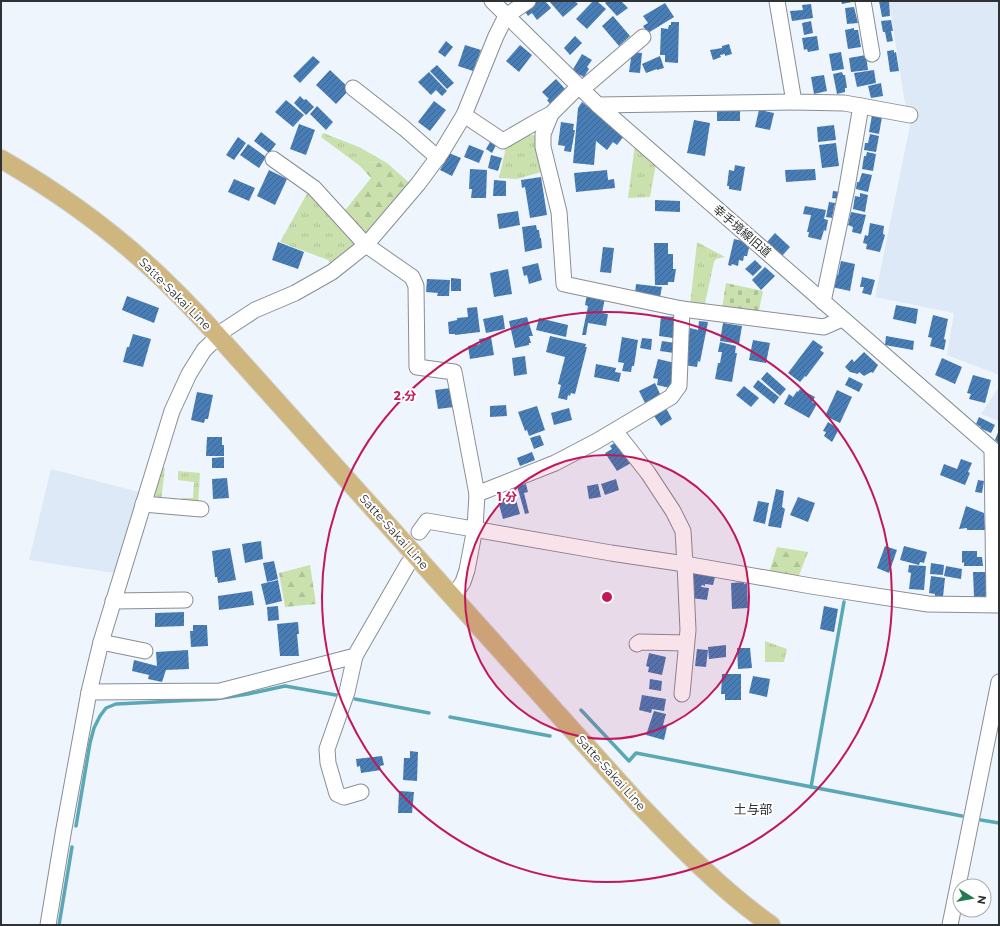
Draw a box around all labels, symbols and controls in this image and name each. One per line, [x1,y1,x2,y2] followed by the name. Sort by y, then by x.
[710,201,774,260] street label: 幸手境線旧道
[136,254,215,333] street label: Satte-Sakai Line
[394,388,416,403] text: 2 分
[497,489,517,504] text: 1 分
[357,491,432,572] street label: Satte-Sakai Line
[600,590,614,604] centre of rings
[574,732,649,813] street label: Satte-Sakai Line
[733,801,773,817] district label: 土与部
[952,878,992,918] north arrow
[974,894,990,906] text: N

